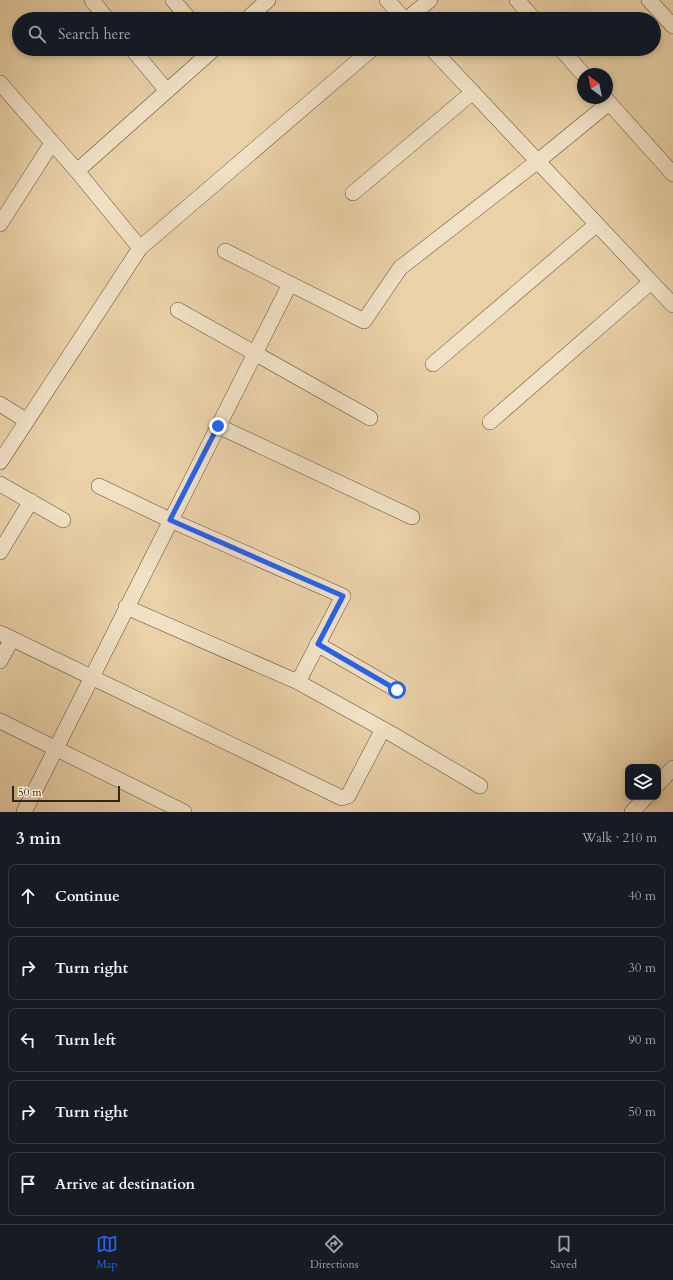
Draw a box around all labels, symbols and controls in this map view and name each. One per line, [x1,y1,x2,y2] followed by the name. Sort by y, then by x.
[12,12,661,56] search box
[26,23,48,45] icon: search
[58,24,131,44] text: Search here
[577,68,613,104] north arrow
[209,417,227,435] route end
[388,681,406,699] route start
[625,764,661,800] map controls
[625,764,661,800] button: layers
[12,784,120,803] scale bar
[18,785,42,800] text: 50 m
[16,827,61,850] text: 3 min
[582,829,657,847] text: Walk · 210 m
[17,885,39,907] icon: ahead
[55,886,120,906] text: Continue
[628,887,656,905] text: 40 m
[17,957,39,979] icon: right
[55,958,128,978] text: Turn right
[628,959,656,977] text: 30 m
[17,1029,39,1051] icon: left
[55,1030,116,1050] text: Turn left
[628,1031,656,1049] text: 90 m
[17,1101,39,1123] icon: right
[55,1102,128,1122] text: Turn right
[628,1103,656,1121] text: 50 m
[17,1173,39,1195] icon: arrive
[55,1174,195,1194] text: Arrive at destination
[96,1233,118,1272] tab: Map
[310,1233,358,1272] tab: Directions
[550,1233,577,1272] tab: Saved

